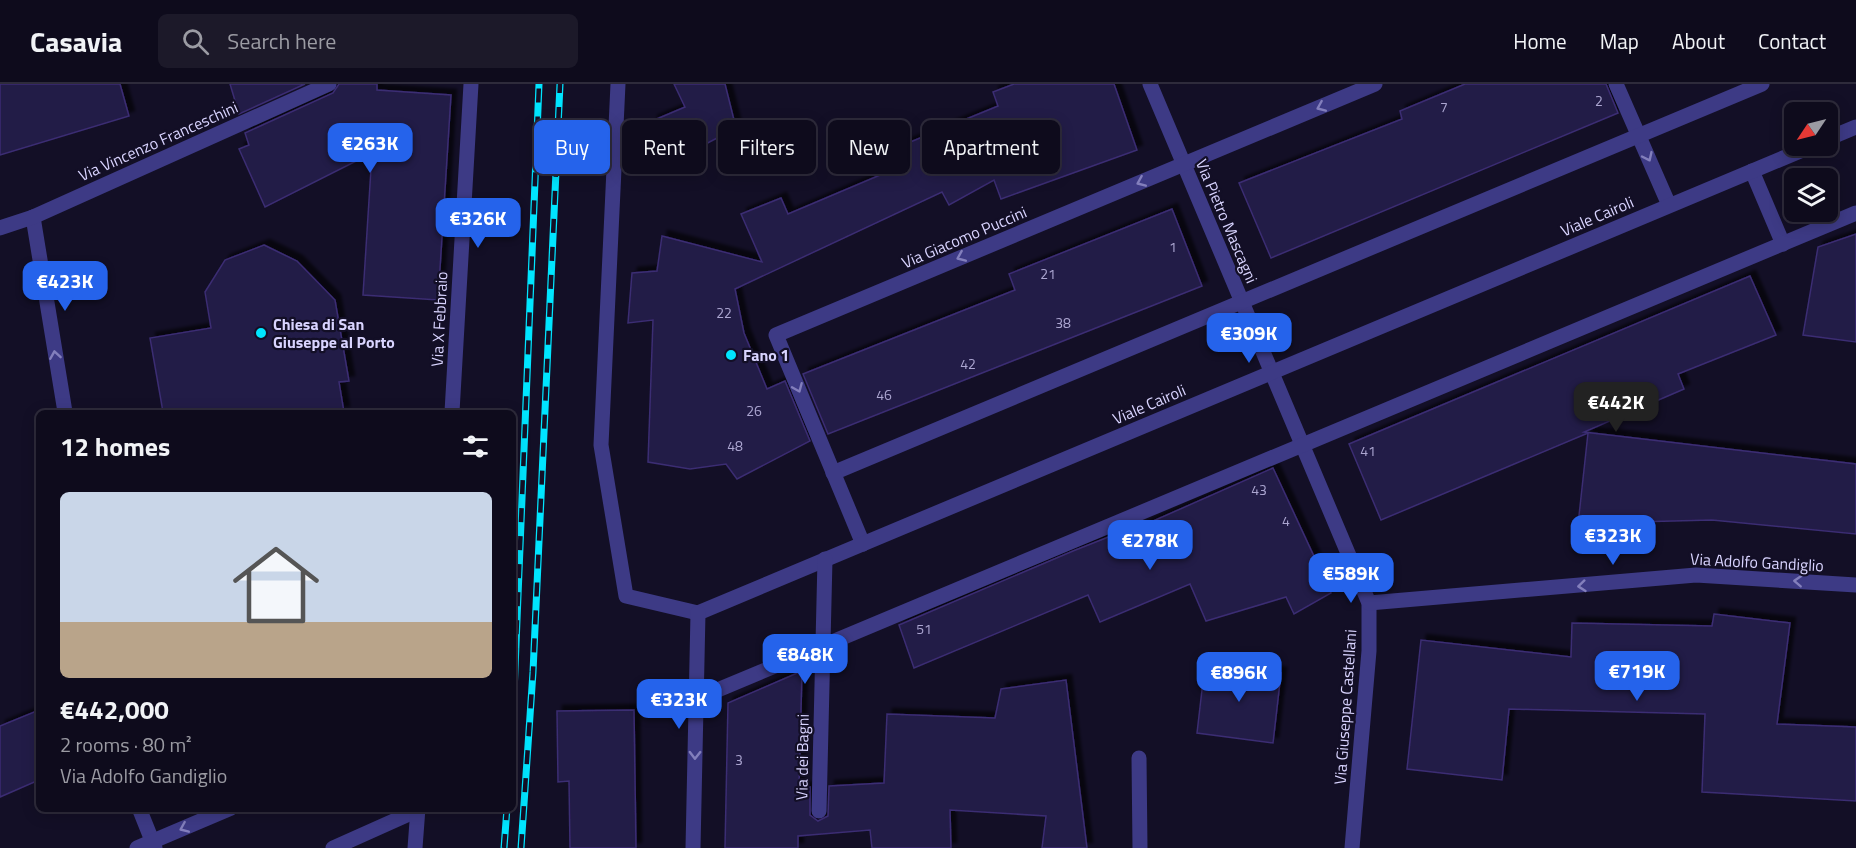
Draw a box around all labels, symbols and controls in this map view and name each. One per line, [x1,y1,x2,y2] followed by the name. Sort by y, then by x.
[158,14,578,68] search box
[30,20,122,63] text: Casavia
[227,24,336,58] text: Search here
[179,25,212,58] icon: search
[1513,25,1567,57] text: Home
[1600,25,1639,57] text: Map
[1672,25,1725,57] text: About
[1758,25,1826,57] text: Contact
[1595,90,1603,111] house number: 2
[74,95,242,187] street label: Via Vincenzo Franceschini
[1440,96,1448,117] house number: 7
[1316,100,1327,112] one-way arrow
[1784,102,1838,156] north arrow
[1784,102,1838,222] map controls
[534,120,610,174] chip: Buy
[622,120,706,174] chip: Rent
[718,120,816,174] chip: Filters
[828,120,910,174] chip: New
[922,120,1060,174] chip: Apartment
[328,123,412,174] pin: €263K
[342,127,398,158] text: €263K
[1641,150,1653,161] one-way arrow
[1190,155,1264,287] street label: Via Pietro Mascagni
[1784,168,1838,222] button: layers
[1136,175,1147,187] one-way arrow
[1557,190,1637,242] street label: Viale Cairoli
[436,198,520,249] pin: €326K
[898,200,1030,274] street label: Via Giacomo Puccini
[450,202,506,233] text: €326K
[1169,236,1177,257] house number: 1
[956,250,967,262] one-way arrow
[23,261,107,312] pin: €423K
[1040,263,1056,284] house number: 21
[37,265,93,296] text: €423K
[425,271,453,367] street label: Via X Febbraio
[716,302,732,323] house number: 22
[273,312,395,354] place label: Chiesa di San Giuseppe al Porto
[1055,312,1071,333] house number: 38
[1207,313,1291,364] pin: €309K
[1221,317,1277,348] text: €309K
[254,326,268,340] marker: Chiesa di San Giuseppe al Porto
[743,343,789,367] place label: Fano 1
[724,348,738,362] marker: Fano 1
[50,350,62,359] one-way arrow
[960,353,976,374] house number: 42
[1109,378,1189,430] street label: Viale Cairoli
[791,382,803,393] one-way arrow
[1574,382,1658,433] pin: €442K
[876,384,892,405] house number: 46
[1588,386,1644,417] text: €442K
[746,400,762,421] house number: 26
[60,427,170,466] text: 12 homes
[459,430,492,463] icon: filters
[727,435,743,456] house number: 48
[1360,440,1376,461] house number: 41
[1251,479,1267,500] house number: 43
[1282,510,1290,531] house number: 4
[1571,515,1655,566] pin: €323K
[1585,519,1641,550] text: €323K
[1108,520,1192,571] pin: €278K
[1122,524,1178,555] text: €278K
[222,531,330,639] icon: home
[1690,547,1824,577] street label: Via Adolfo Gandiglio
[1309,553,1393,604] pin: €589K
[1323,557,1379,588] text: €589K
[1793,574,1802,587] one-way arrow
[1578,579,1587,592] one-way arrow
[916,618,932,639] house number: 51
[1328,629,1362,785] street label: Via Giuseppe Castellani
[763,634,847,685] pin: €848K
[777,638,833,669] text: €848K
[1595,651,1679,702] pin: €719K
[1197,652,1281,703] pin: €896K
[1609,655,1665,686] text: €719K
[1211,656,1267,687] text: €896K
[637,679,721,730] pin: €323K
[651,683,707,714] text: €323K
[60,690,169,729] text: €442,000
[789,714,815,800] street label: Via dei Bagni
[60,729,192,760] text: 2 rooms · 80 m²
[735,749,743,770] house number: 3
[689,750,701,759] one-way arrow
[60,760,227,791] text: Via Adolfo Gandiglio
[179,821,190,833] one-way arrow

